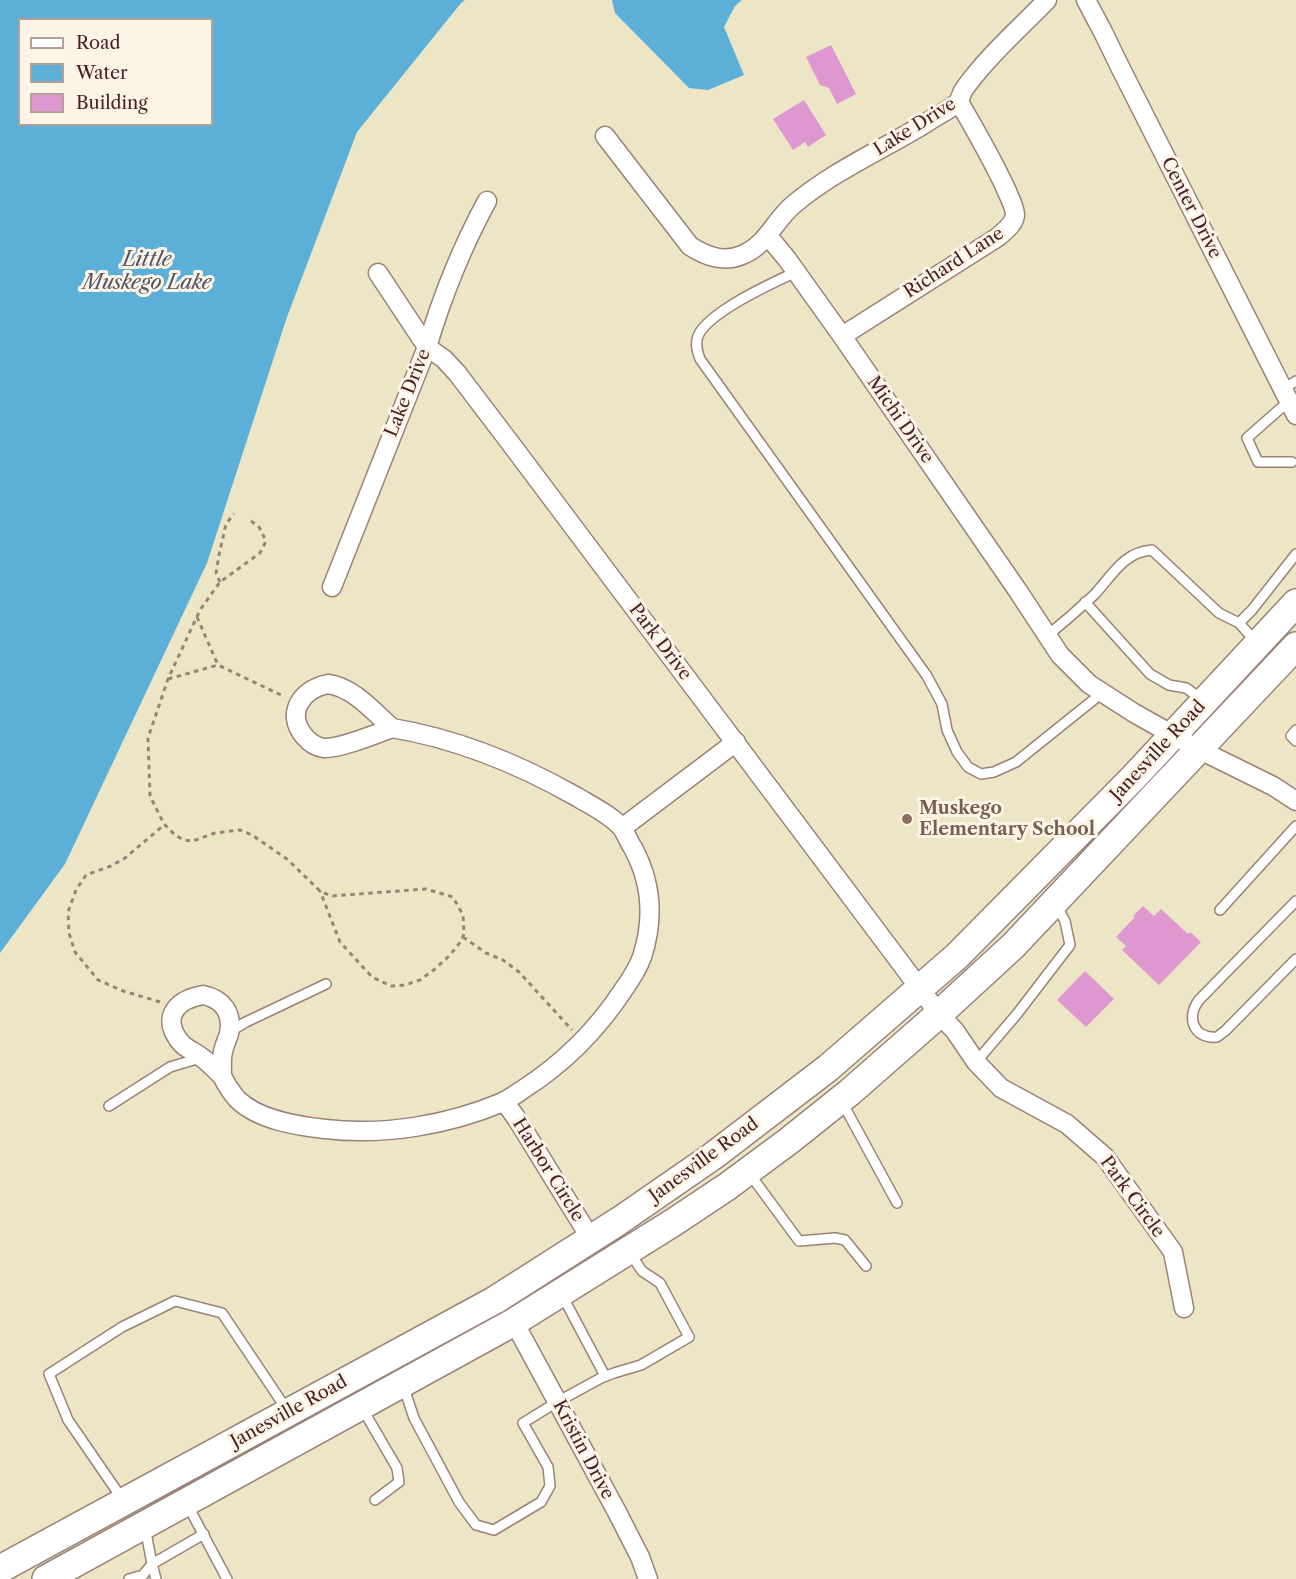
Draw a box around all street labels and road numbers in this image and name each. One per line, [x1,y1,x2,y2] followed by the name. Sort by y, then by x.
[870,93,960,161] street label: Lake Drive
[1156,154,1226,262] street label: Center Drive
[900,223,1008,303] street label: Richard Lane
[381,346,435,440] street label: Lake Drive
[862,372,938,468] street label: Michi Drive
[624,599,696,685] street label: Park Drive
[1106,696,1210,806] street label: Janesville Road
[645,1113,763,1207] street label: Janesville Road
[508,1114,588,1226] street label: Harbor Circle
[1095,1152,1169,1242] street label: Park Circle
[227,1371,351,1453] street label: Janesville Road
[548,1397,618,1503] street label: Kristin Drive

